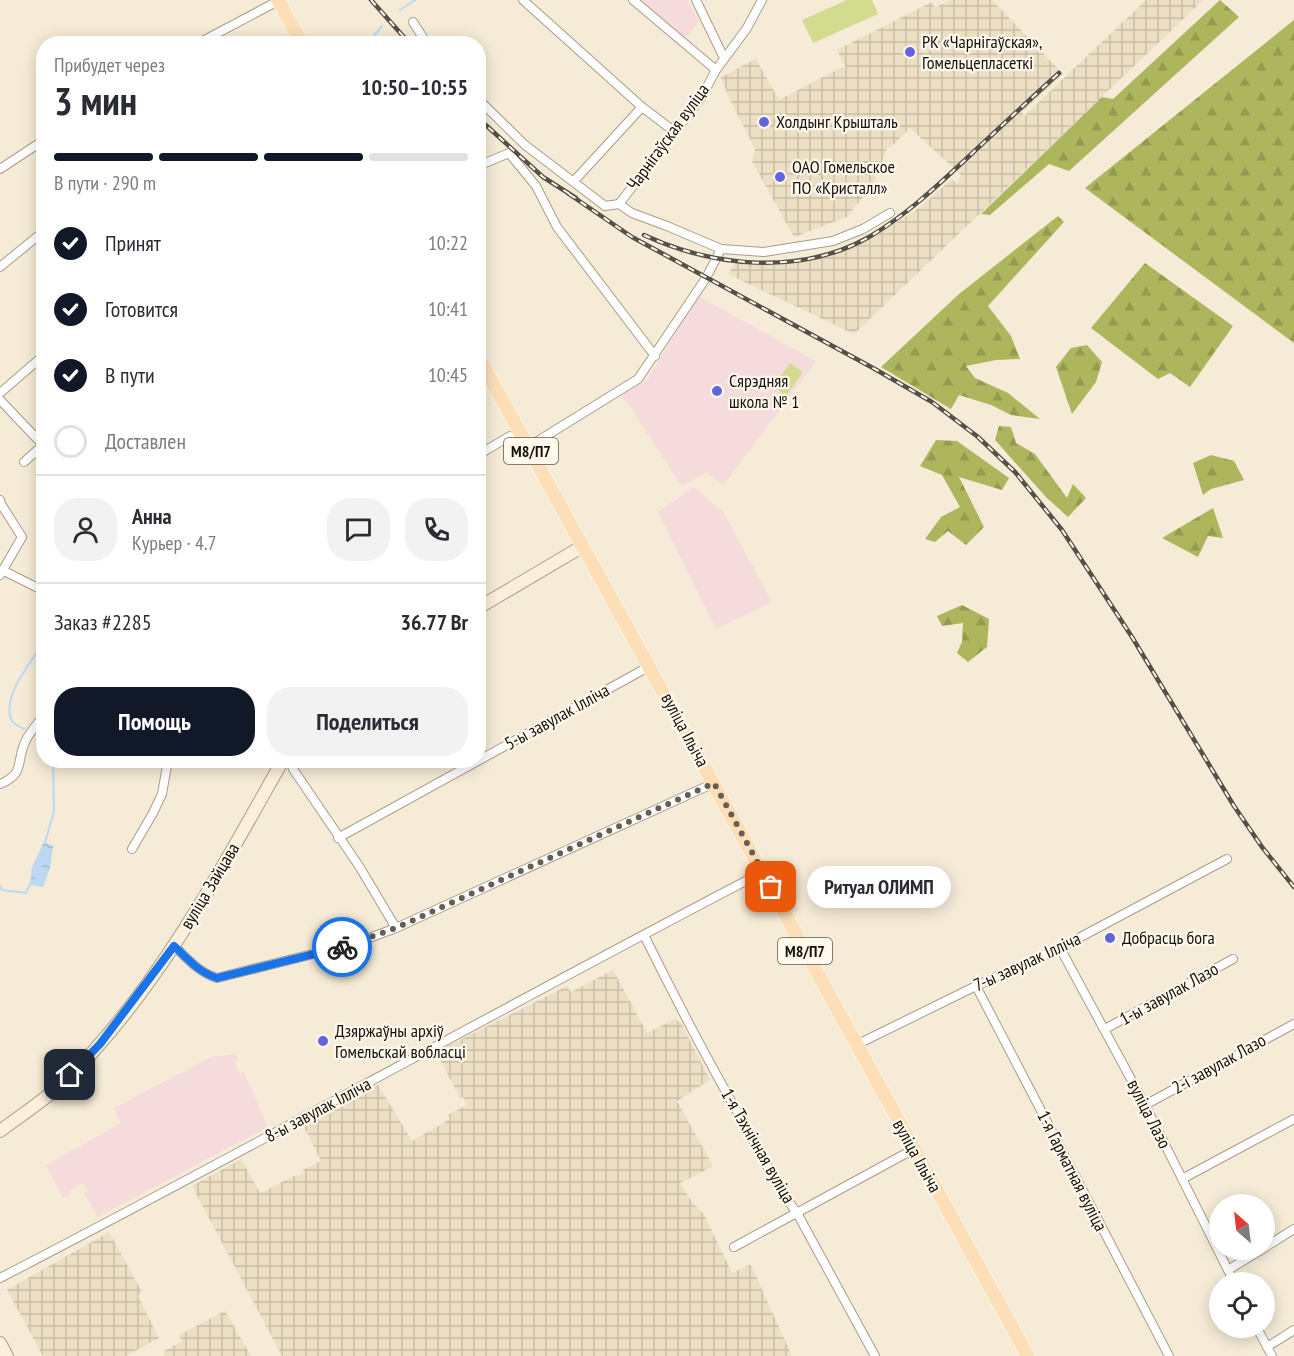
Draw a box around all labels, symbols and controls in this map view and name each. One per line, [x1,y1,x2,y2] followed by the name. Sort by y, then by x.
[922,30,1042,74] place label: РК «Чарнігаўская», Гомельцепласеткі
[903,45,917,59] marker: РК «Чарнігаўская», Гомельцепласеткі
[54,52,165,78] text: Прибудет через
[361,73,468,101] text: 10:50–10:55
[54,75,137,126] text: 3 мин
[621,79,714,195] street label: Чарнігаўская вуліца
[776,110,898,133] place label: Холдынг Крышталь
[757,115,771,129] marker: Холдынг Крышталь
[792,155,895,199] place label: ОАО Гомельское ПО «Кристалл»
[54,170,156,196] text: В пути · 290 m
[773,170,787,184] marker: ОАО Гомельское ПО «Кристалл»
[54,227,87,260] icon: check
[105,229,161,257] text: Принят
[428,230,468,256] text: 10:22
[54,293,87,326] icon: check
[105,295,178,323] text: Готовится
[428,296,468,322] text: 10:41
[54,359,87,392] icon: check
[105,361,155,389] text: В пути
[428,362,468,388] text: 10:45
[729,369,799,413] place label: Сярэдняя школа № 1
[710,384,724,398] marker: Сярэдняя школа № 1
[105,427,186,455] text: Доставлен
[504,438,558,464] road number: М8/П7
[54,498,117,561] button: person
[327,498,390,561] button: chat
[405,498,468,561] button: phone
[132,502,172,530] text: Анна
[132,530,217,556] text: Курьер · 4.7
[54,608,152,636] text: Заказ #2285
[401,608,468,636] text: 36.77 Br
[500,678,613,755] street label: 5-ы завулак Ілліча
[54,687,255,756] button: Помощь
[267,687,468,756] button: Поделиться
[656,689,715,771] street label: вуліца Ільіча
[175,838,244,933] street label: вуліца Зайцава
[745,861,796,912] pin
[807,866,951,908] callout: Ритуал ОЛИМП
[754,870,787,903] icon: bag
[824,874,934,900] text: Ритуал ОЛИМП
[312,917,372,977] courier
[1122,926,1215,949] place label: Добрасць бога
[970,927,1084,996] street label: 7-ы завулак Ілліча
[326,931,359,964] icon: bike
[1103,931,1117,945] marker: Добрасць бога
[778,938,832,964] road number: М8/П7
[1115,957,1223,1030] street label: 1-ы завулак Лазо
[335,1019,466,1063] place label: Дзяржаўны архіў Гомельскай вобласці
[1168,1028,1270,1099] street label: 2-і завулак Лазо
[316,1034,330,1048] marker: Дзяржаўны архіў Гомельскай вобласці
[44,1049,95,1100] pin
[53,1058,86,1091] icon: home
[261,1072,375,1147] street label: 8-ы завулак Ілліча
[1122,1075,1177,1152] street label: вуліца Лазо
[716,1084,801,1207] street label: 1-я Тэхнічная вуліца
[1032,1107,1113,1235] street label: 1-я Гарматная вуліца
[888,1115,947,1197] street label: вуліца Ільіча
[1209,1194,1275,1260] north arrow
[1209,1194,1275,1338] map controls
[1209,1272,1275,1338] button: locate

